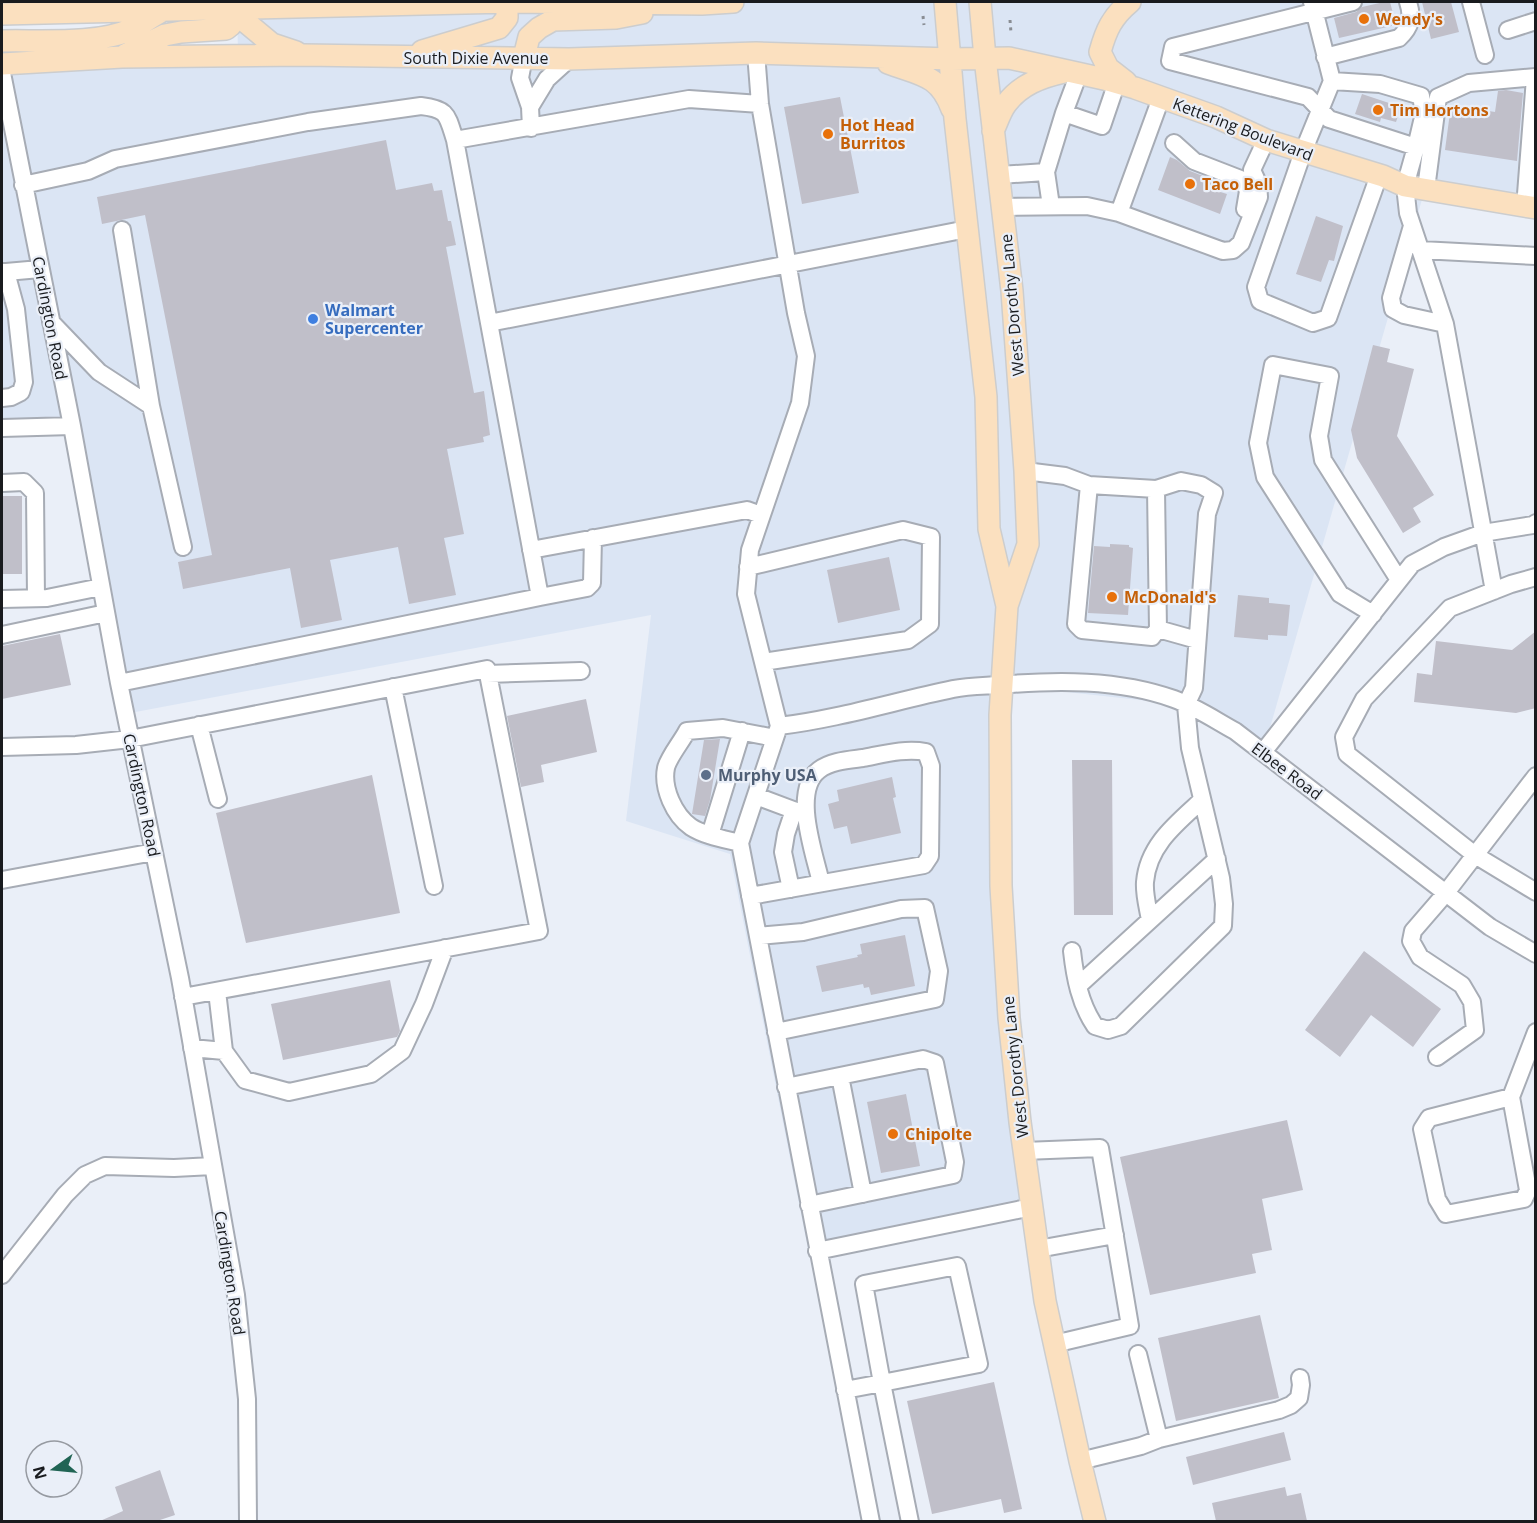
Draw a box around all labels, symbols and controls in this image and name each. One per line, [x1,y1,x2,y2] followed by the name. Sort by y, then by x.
[1376,8,1443,30] place label: Wendy's
[1357,12,1371,26] marker: Wendy's
[404,47,548,69] street label: South Dixie Avenue
[1170,92,1316,166] street label: Kettering Boulevard
[1390,99,1489,121] place label: Tim Hortons
[1371,103,1385,117] marker: Tim Hortons
[840,114,915,154] place label: Hot Head Burritos
[821,127,835,141] marker: Hot Head Burritos
[1202,173,1273,195] place label: Taco Bell
[1183,177,1197,191] marker: Taco Bell
[995,233,1029,377] street label: West Dorothy Lane
[27,254,73,382] street label: Cardington Road
[325,299,423,339] place label: Walmart Supercenter
[306,312,320,326] marker: Walmart Supercenter
[1124,586,1217,608] place label: McDonald's
[1105,590,1119,604] marker: McDonald's
[118,731,166,859] street label: Cardington Road
[1247,737,1327,805] street label: Elbee Road
[718,764,818,786] place label: Murphy USA
[699,768,713,782] marker: Murphy USA
[997,995,1033,1139] street label: West Dorothy Lane
[905,1123,972,1145] place label: Chipolte
[886,1127,900,1141] marker: Chipolte
[209,1209,251,1337] street label: Cardington Road
[24,1439,84,1499] north arrow
[27,1464,52,1482] text: N

